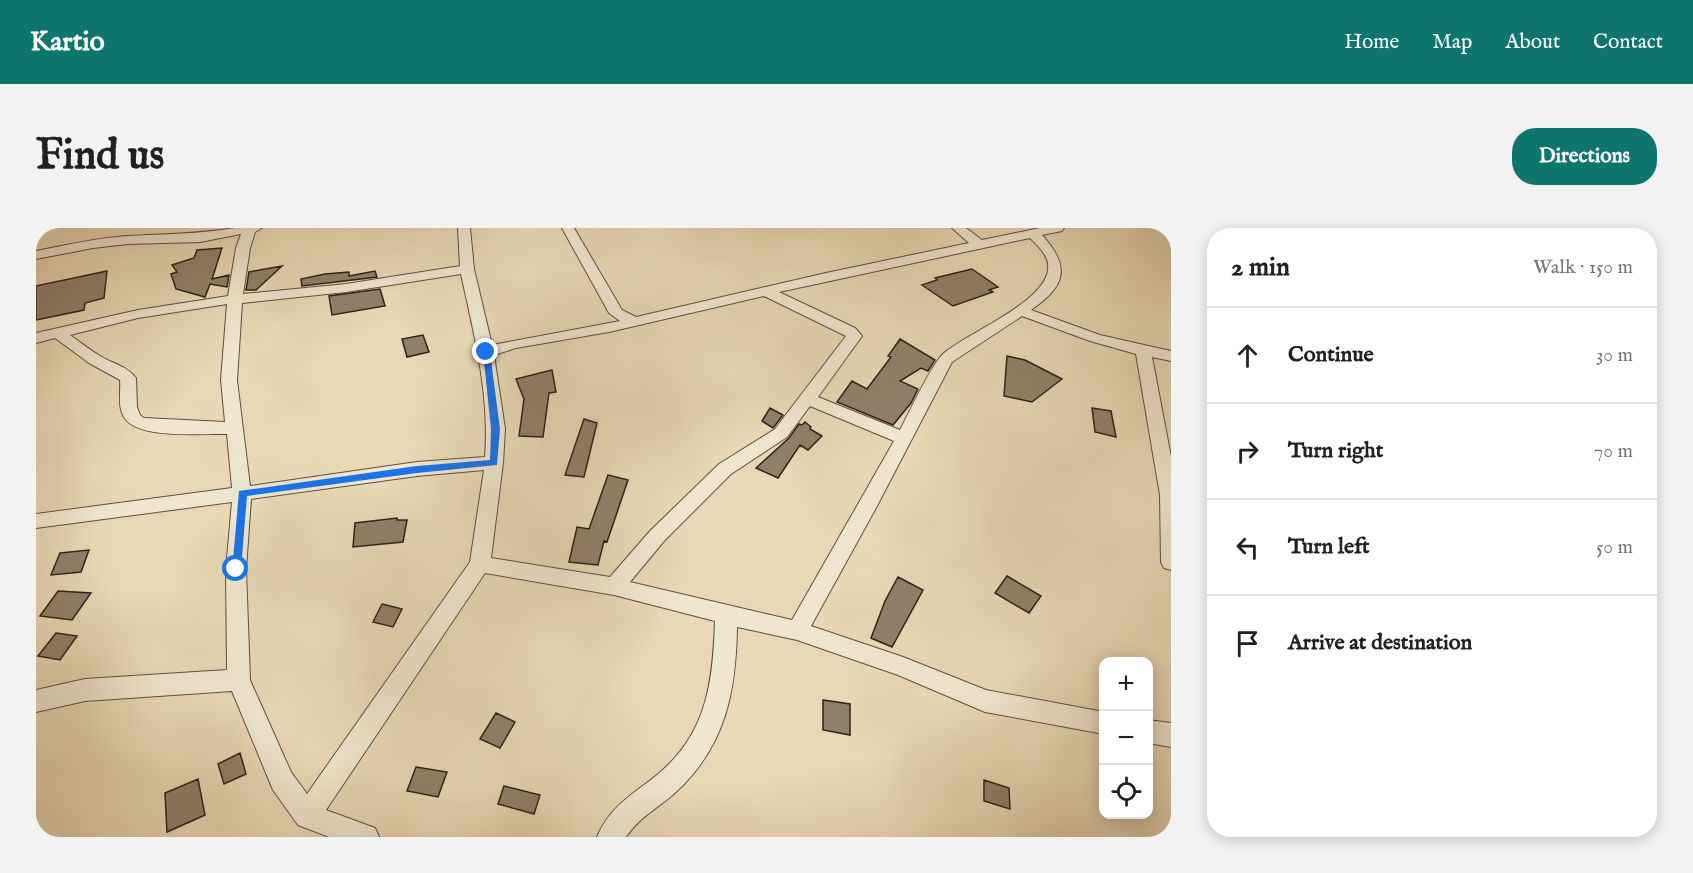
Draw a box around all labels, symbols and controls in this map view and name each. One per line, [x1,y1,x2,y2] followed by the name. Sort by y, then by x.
[30,25,105,60] text: Kartio
[1344,29,1399,56] text: Home
[1432,29,1472,56] text: Map
[1505,29,1560,56] text: About
[1593,29,1663,56] text: Contact
[1512,128,1657,185] button: Directions
[36,130,164,183] text: Find us
[1231,251,1290,284] text: 2 min
[1533,255,1633,280] text: Walk · 150 m
[472,338,498,364] route end
[1231,339,1264,372] icon: ahead
[1288,341,1374,369] text: Continue
[1596,343,1633,368] text: 30 m
[1231,435,1264,468] icon: right
[1288,437,1383,465] text: Turn right
[1594,439,1633,464] text: 70 m
[1231,531,1264,564] icon: left
[1288,533,1370,561] text: Turn left
[1596,535,1633,560] text: 50 m
[222,555,248,581] route start
[1231,627,1264,660] icon: arrive
[1288,629,1472,657] text: Arrive at destination
[1099,657,1153,819] map controls
[1099,657,1153,711] button: +
[1099,711,1153,765] button: −
[1099,765,1153,819] button: locate

